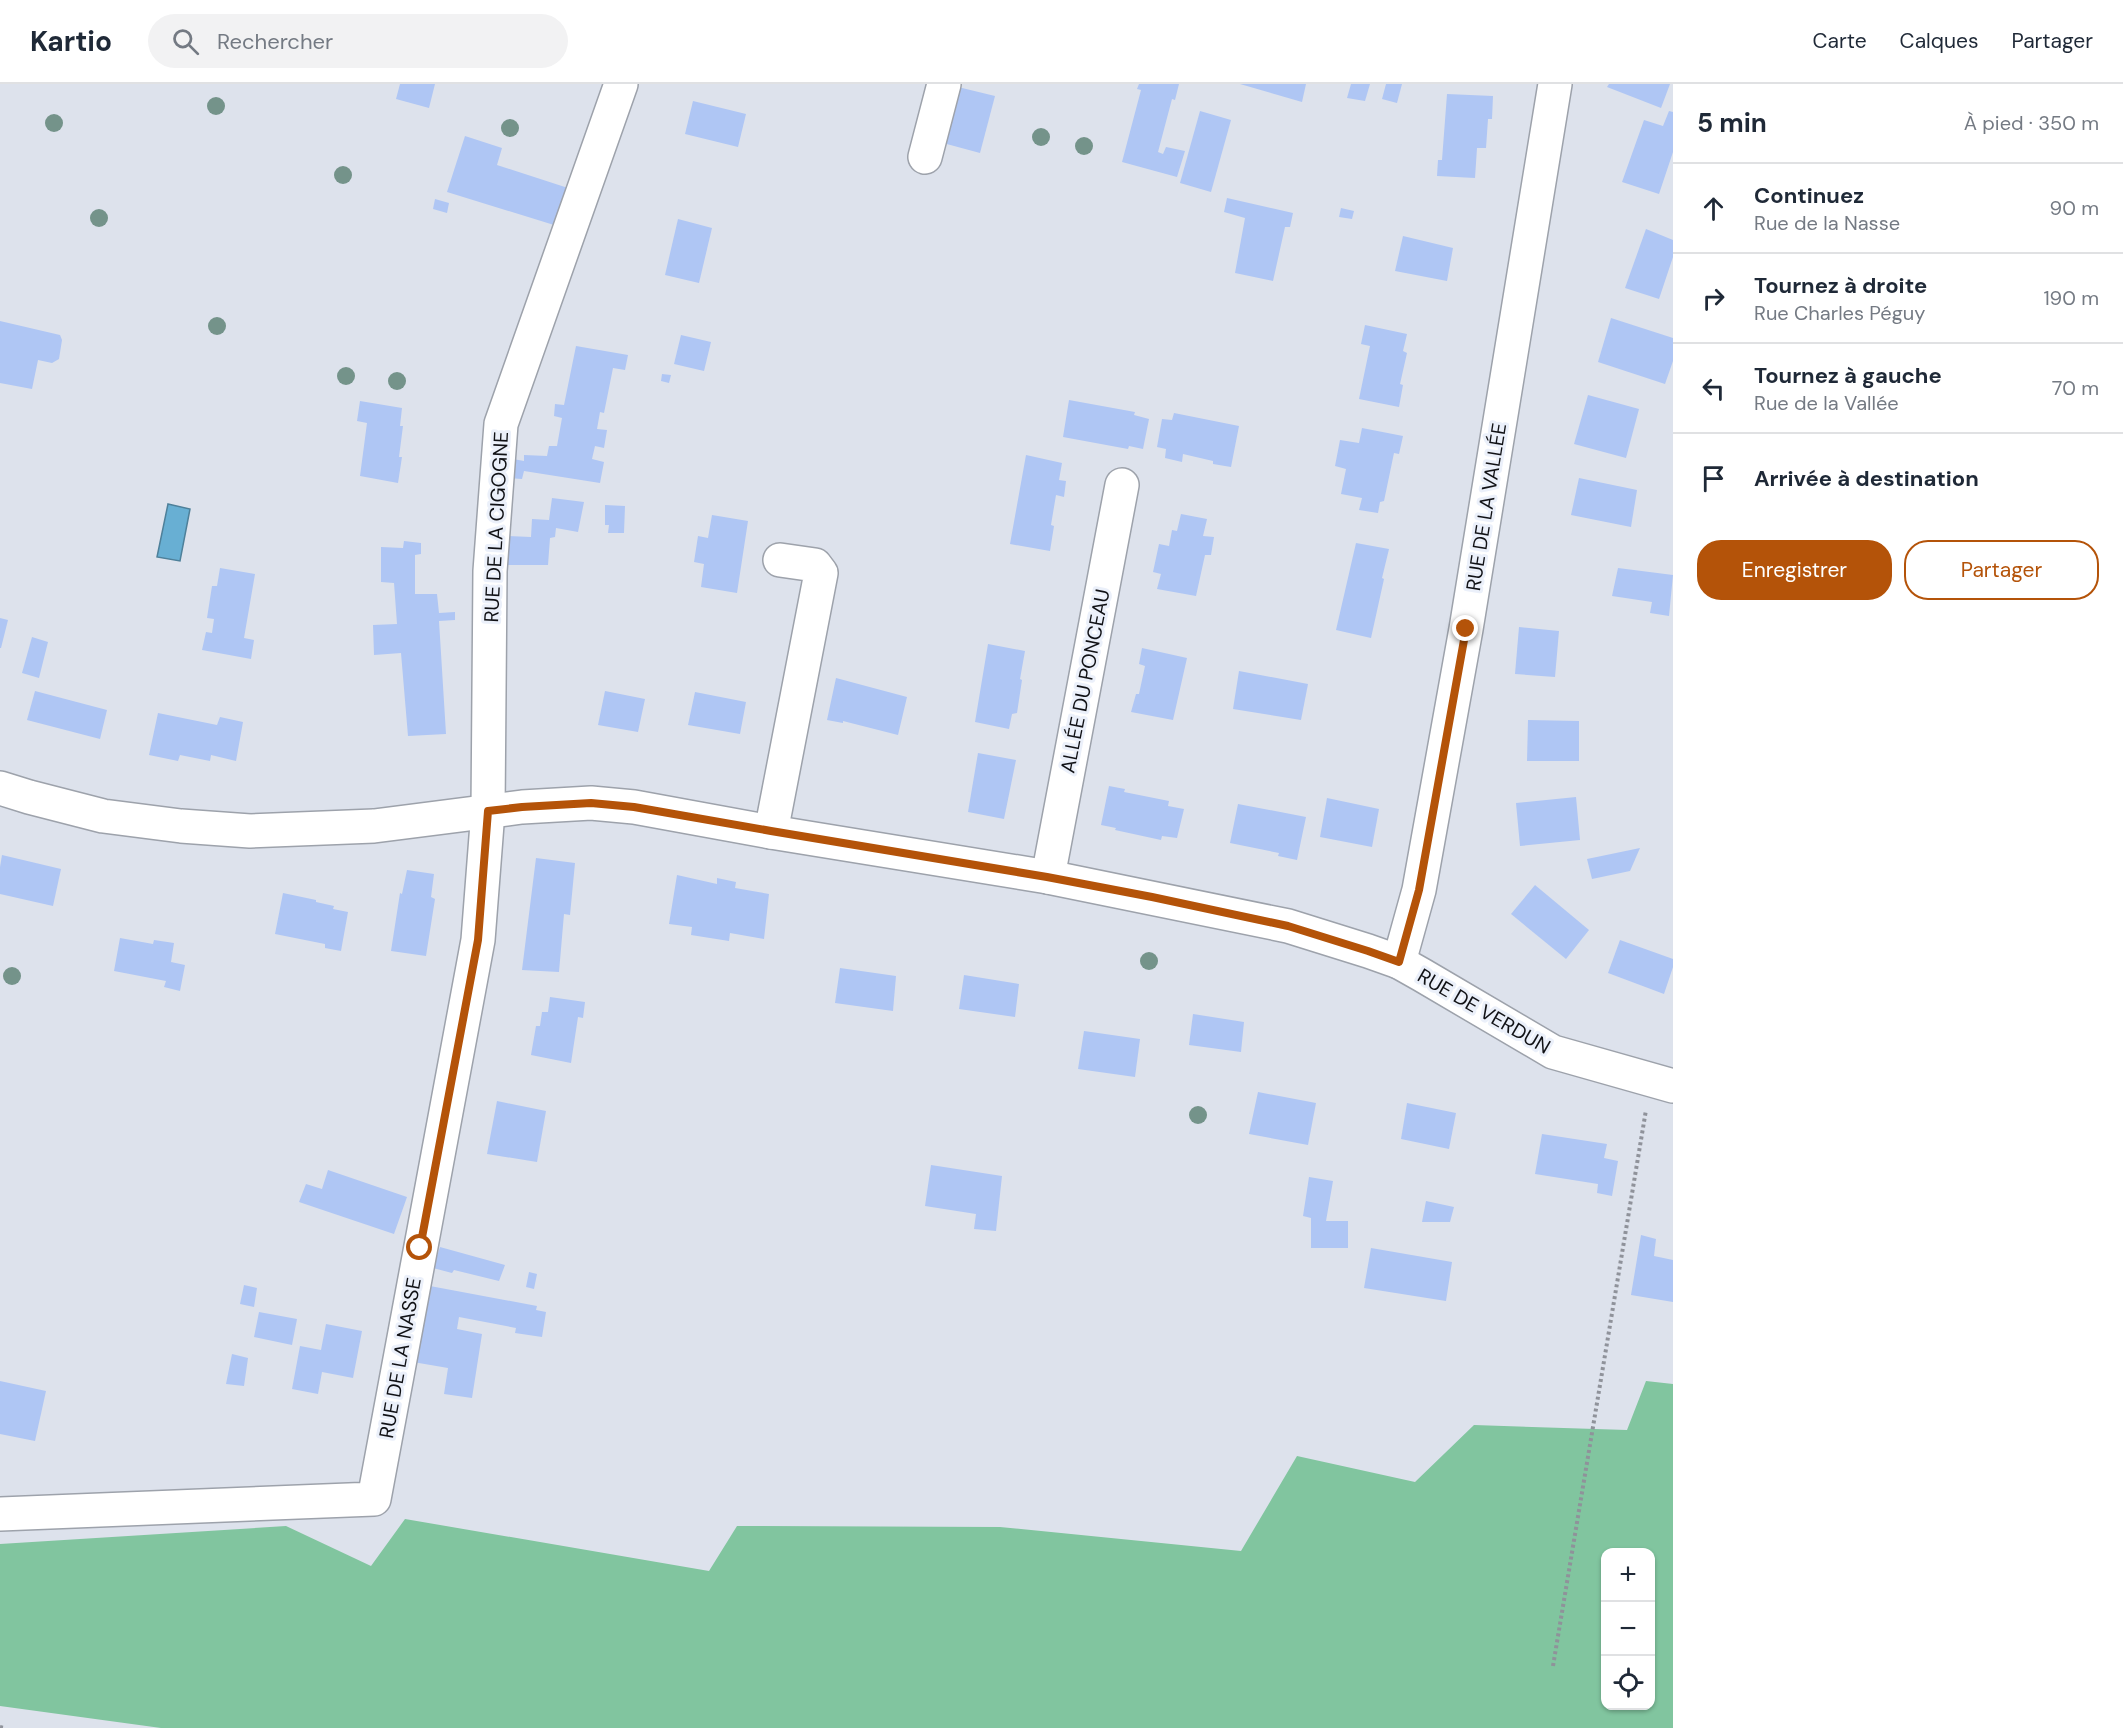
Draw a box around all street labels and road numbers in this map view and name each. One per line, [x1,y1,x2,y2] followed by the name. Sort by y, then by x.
[1460,421,1512,593] street label: RUE DE LA VALLÉE
[478,431,514,623] street label: RUE DE LA CIGOGNE
[1054,587,1116,775] street label: ALLÉE DU PONCEAU
[1413,962,1555,1060] street label: RUE DE VERDUN
[373,1276,427,1440] street label: RUE DE LA NASSE

